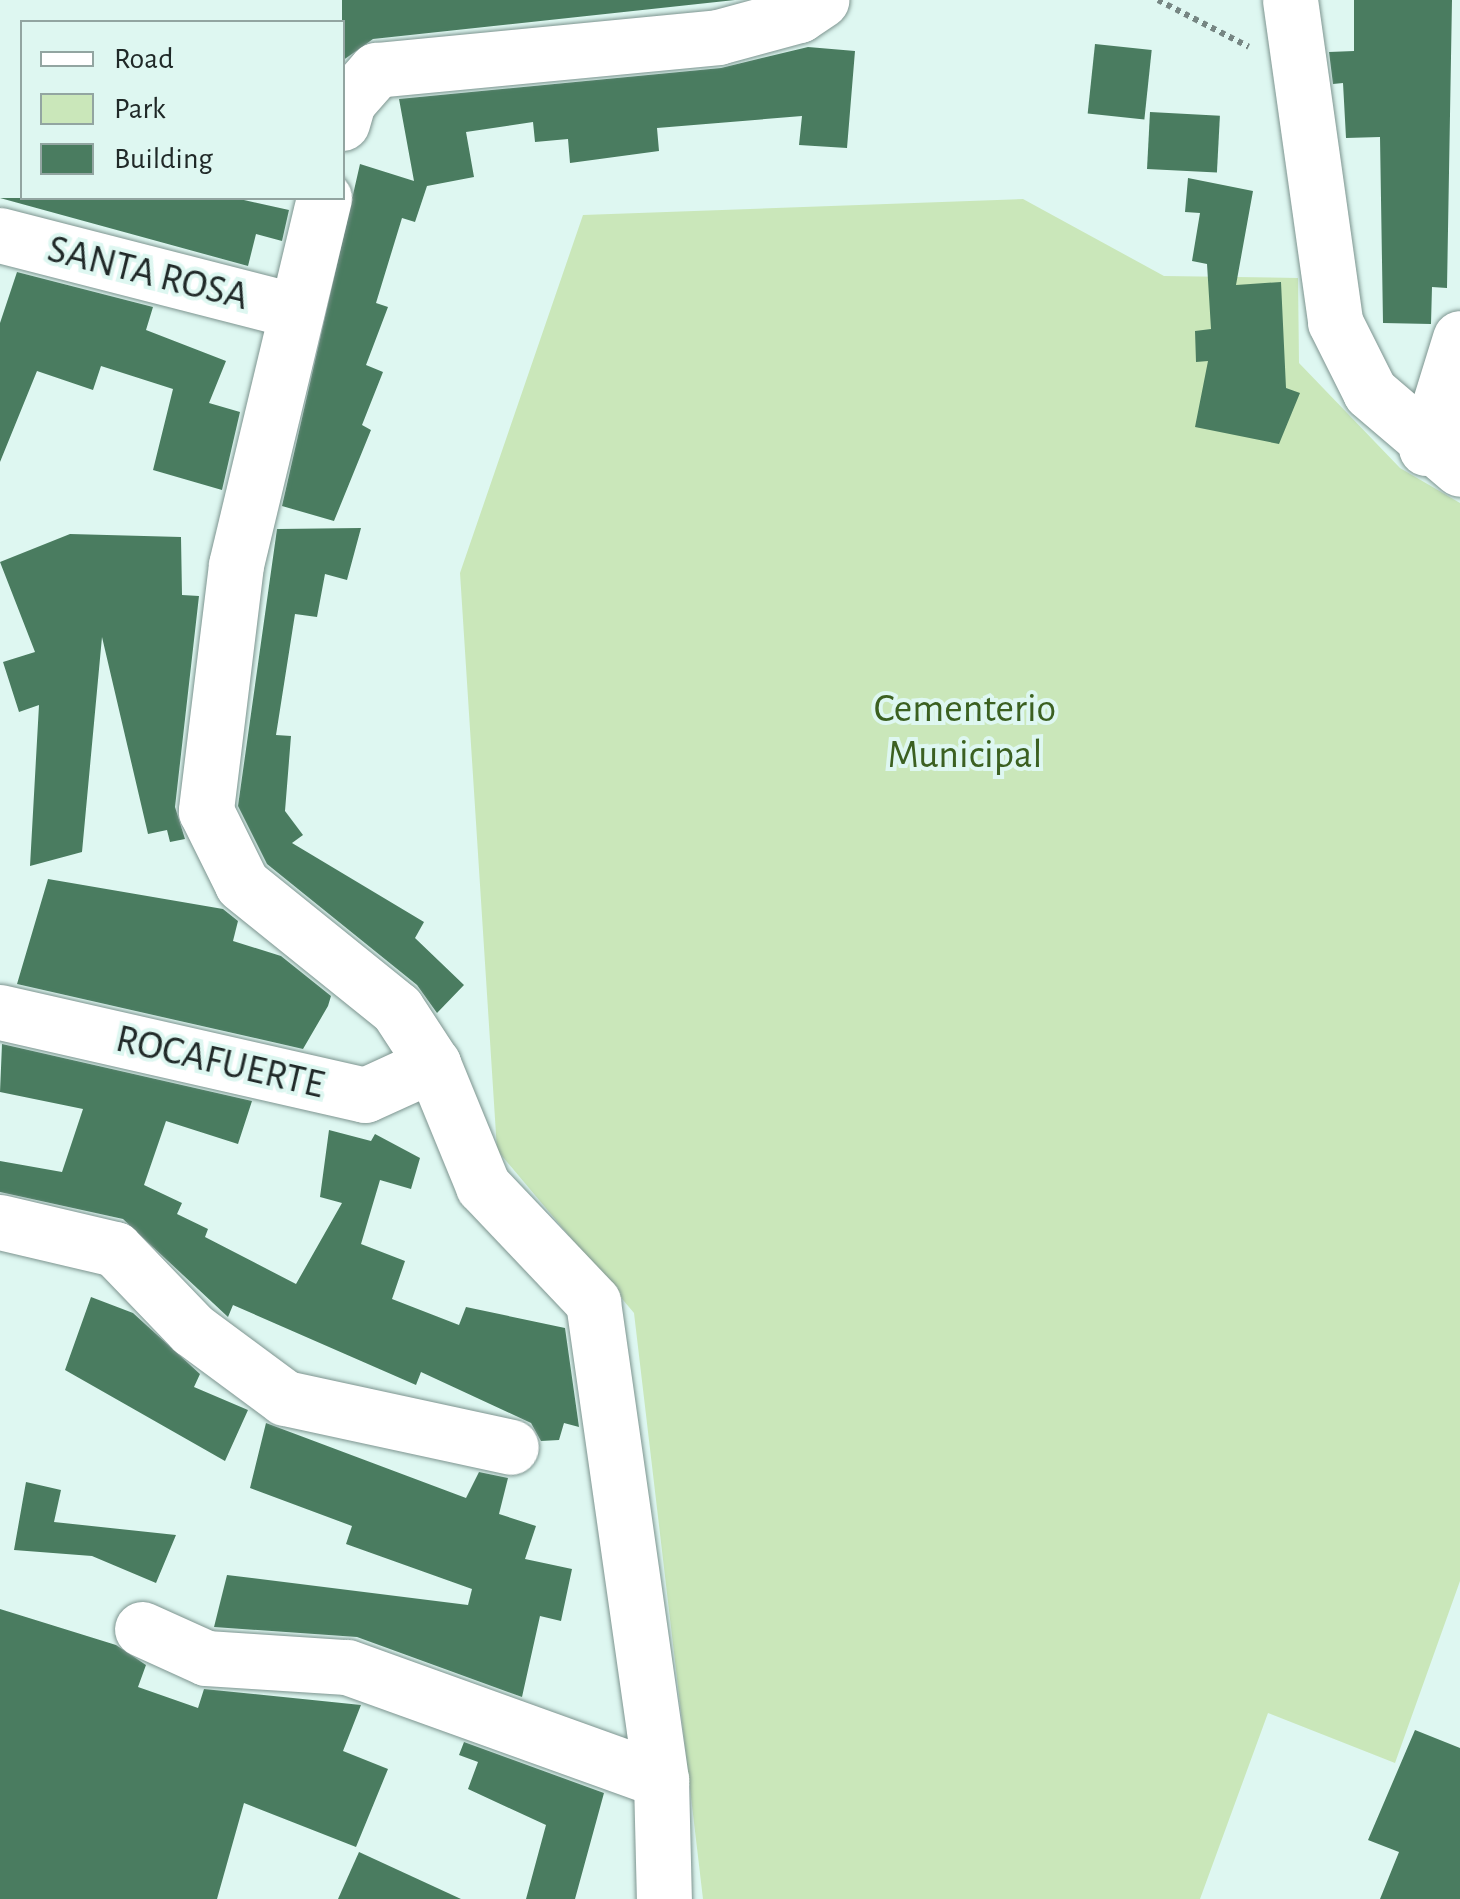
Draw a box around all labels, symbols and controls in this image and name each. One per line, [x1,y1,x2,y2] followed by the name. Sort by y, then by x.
[20,20,345,200] legend
[114,44,174,74] text: Road
[114,94,166,124] text: Park
[114,144,213,174] text: Building
[43,225,253,321] street label: SANTA ROSA
[874,685,1056,779] park label: Cementerio Municipal
[111,1015,329,1109] street label: ROCAFUERTE

